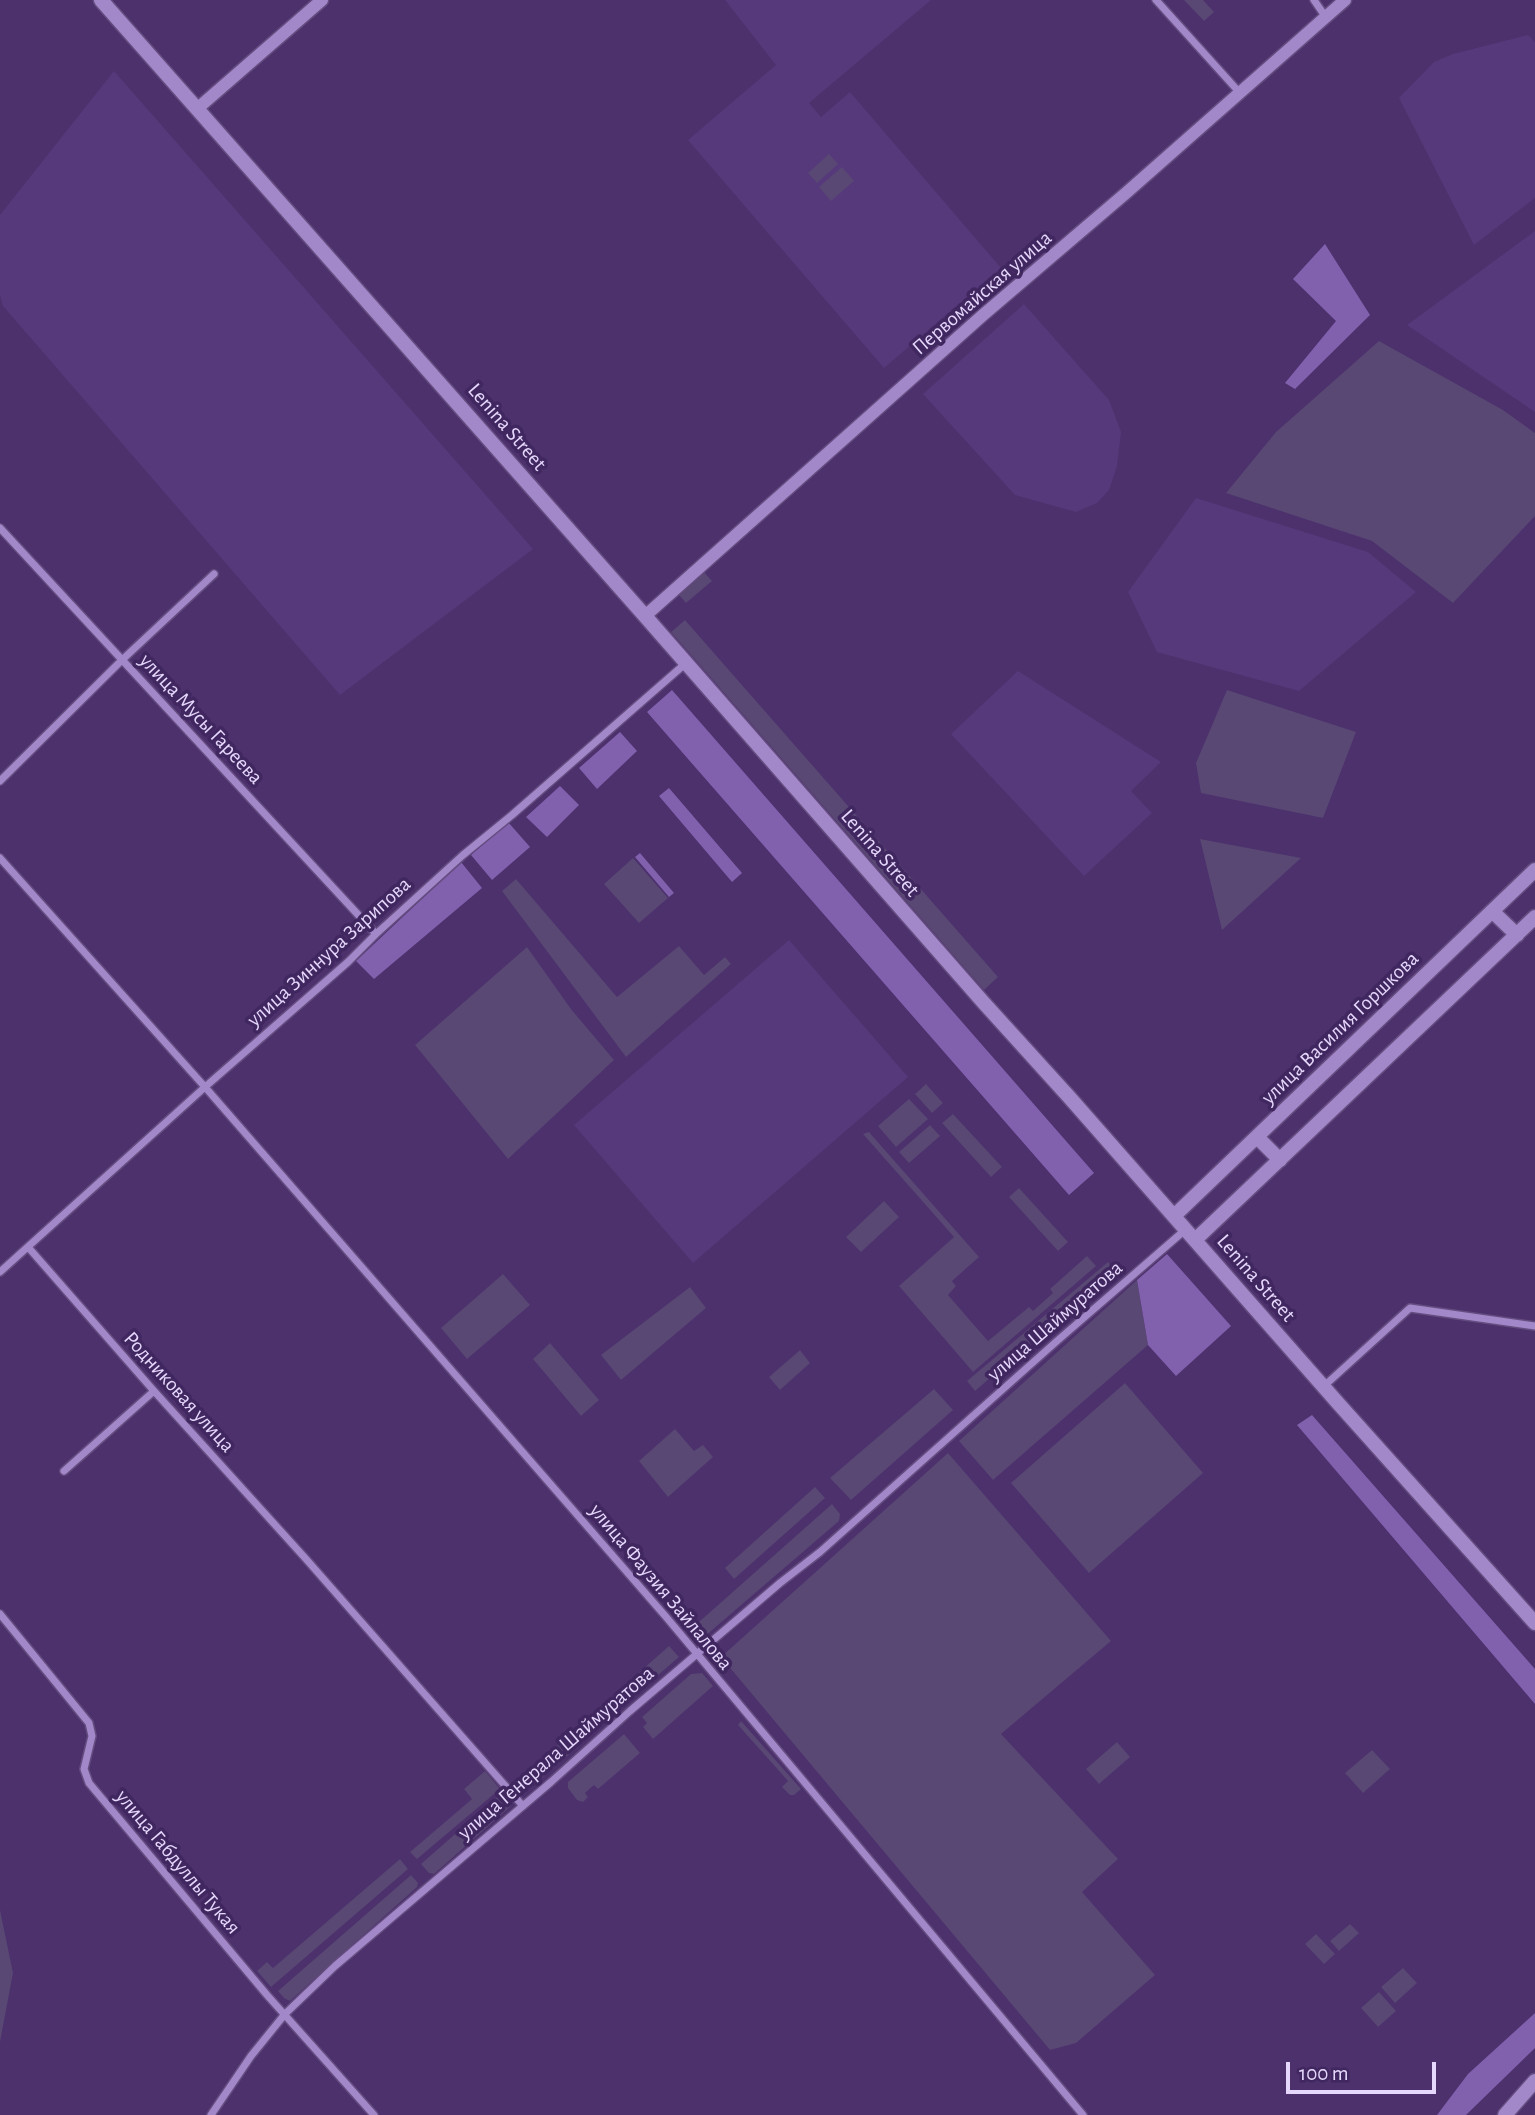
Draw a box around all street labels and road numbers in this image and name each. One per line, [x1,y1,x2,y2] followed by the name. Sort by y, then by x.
[907,225,1057,361] street label: Первомайская улица
[462,378,552,476] street label: Lenina Street
[134,648,268,790] street label: улица Мусы Гареева
[835,804,925,902] street label: Lenina Street
[242,872,416,1032] street label: улица Зиннура Зарипова
[1256,946,1424,1110] street label: улица Василия Горшкова
[1211,1229,1301,1327] street label: Lenina Street
[982,1255,1128,1387] street label: улица Шаймуратова
[118,1326,240,1458] street label: Родниковая улица
[584,1499,738,1675] street label: улица Фаузия Зайлалова
[453,1661,659,1845] street label: улица Генерала Шаймуратова
[110,1785,246,1939] street label: улица Габдуллы Тукая

